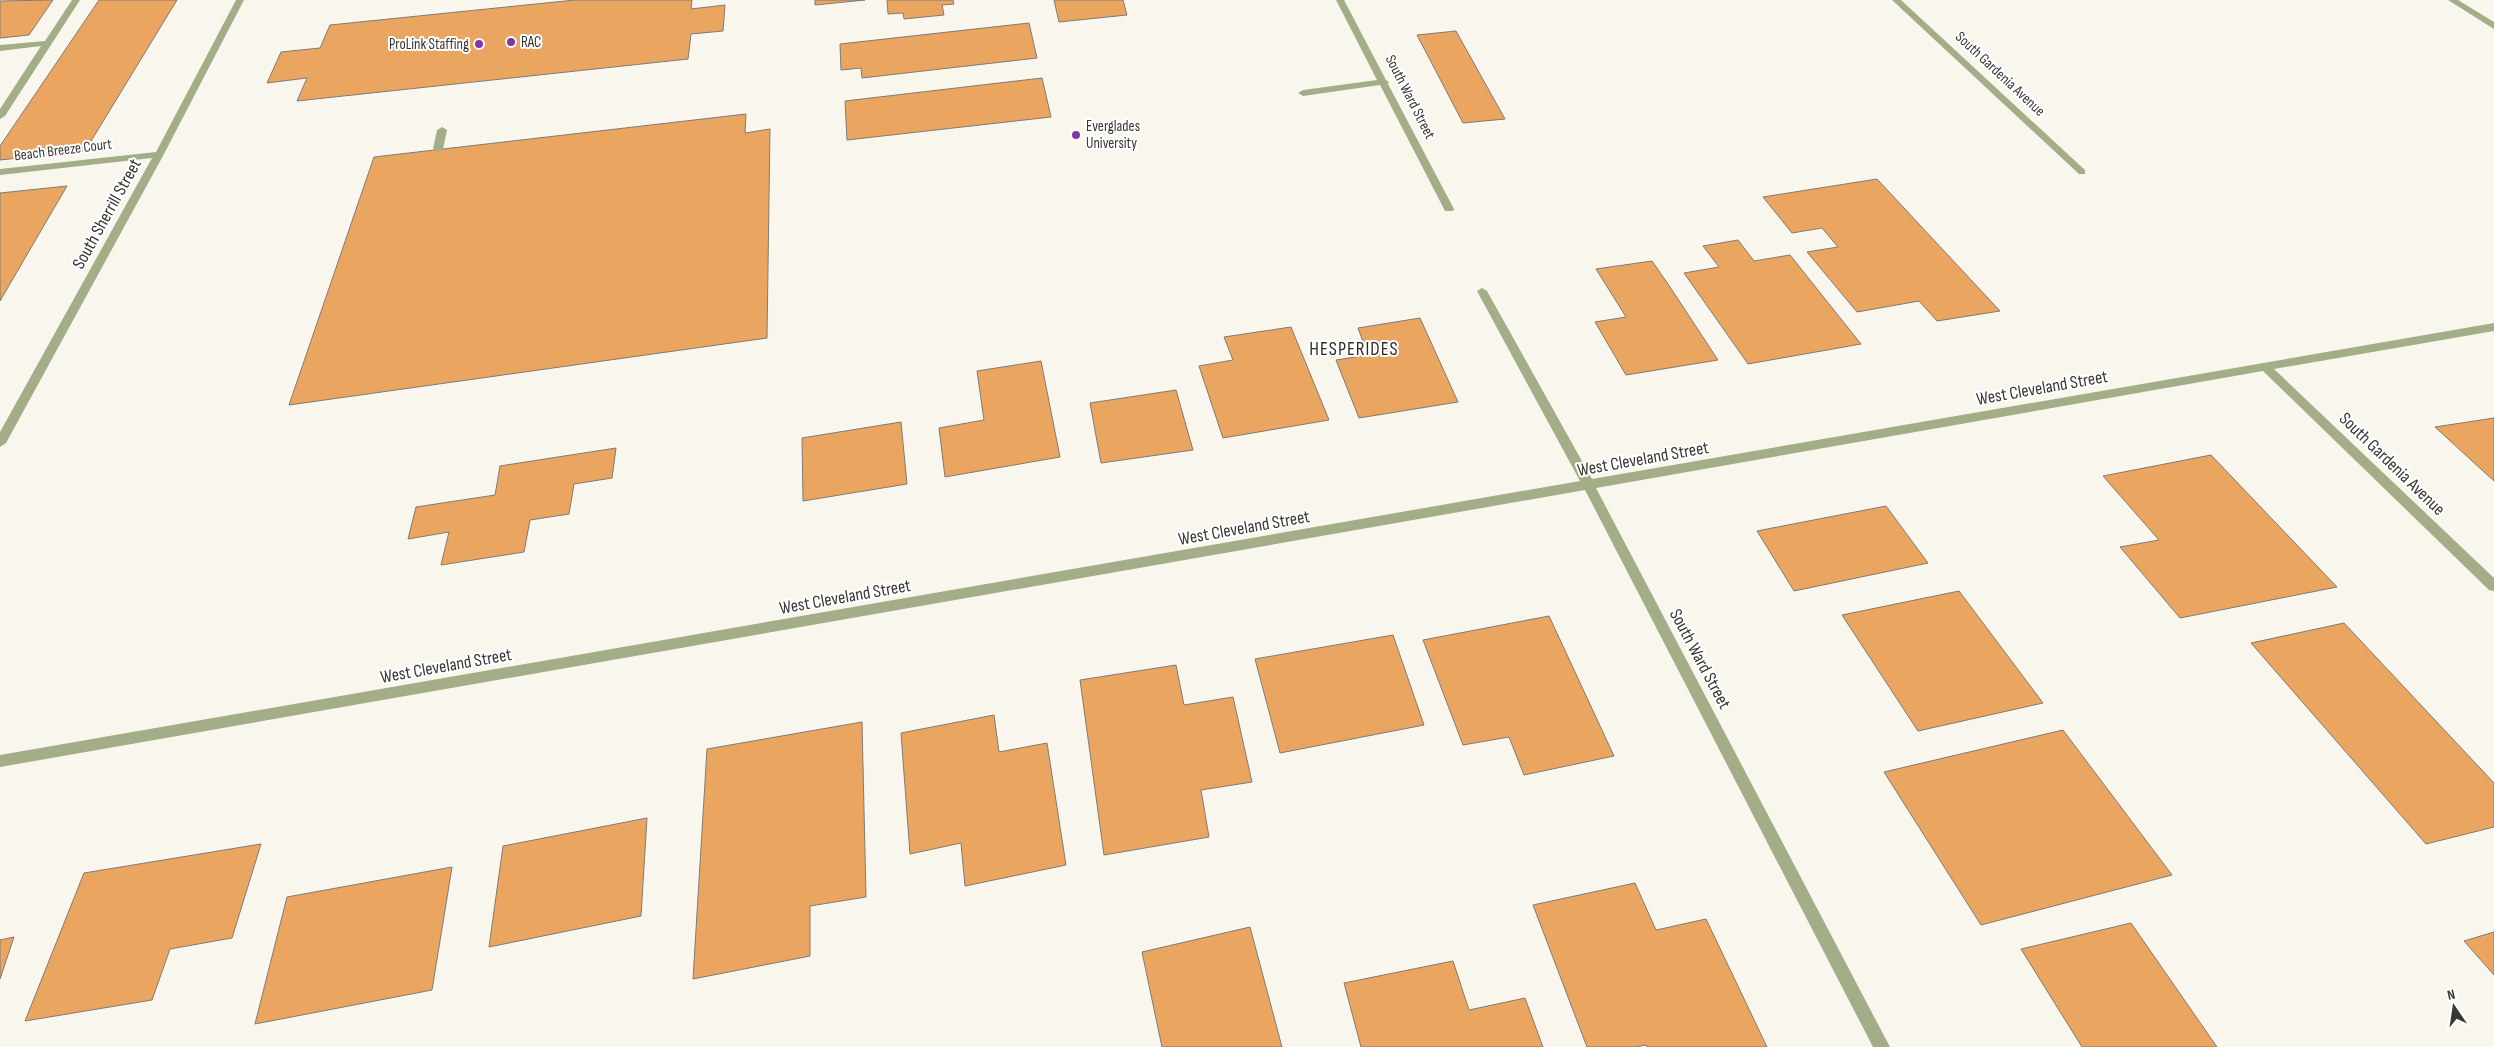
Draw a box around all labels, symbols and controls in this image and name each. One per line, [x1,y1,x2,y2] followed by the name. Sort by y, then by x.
[1951,28,2049,120] street label: South Gardenia Avenue
[521,33,541,52] place label: RAC
[389,35,469,54] place label: ProLink Staffing
[505,36,517,48] marker: RAC
[473,38,485,50] marker: ProLink Staffing
[1381,52,1439,143] street label: South Ward Street
[1086,117,1140,153] place label: Everglades University
[1070,129,1082,141] marker: Everglades University
[13,135,113,165] street label: Beach Breeze Court
[68,155,146,273] street label: South Sherrill Street
[1309,338,1399,361] district label: HESPERIDES
[1975,366,2110,410] street label: West Cleveland Street
[2335,408,2449,520] street label: South Gardenia Avenue
[1576,437,1711,481] street label: West Cleveland Street
[1177,506,1312,550] street label: West Cleveland Street
[778,575,913,619] street label: West Cleveland Street
[1665,605,1735,713] street label: South Ward Street
[379,644,514,688] street label: West Cleveland Street
[2429,982,2479,1032] north arrow
[2446,986,2457,1004] text: N

